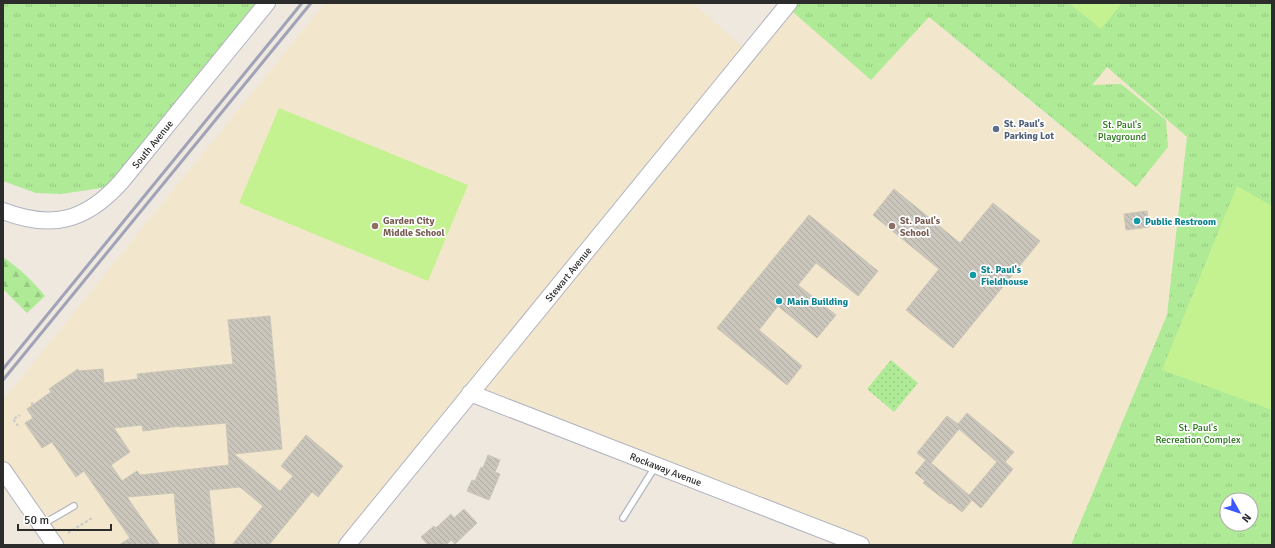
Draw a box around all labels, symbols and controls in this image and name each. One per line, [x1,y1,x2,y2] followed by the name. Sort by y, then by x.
[130,118,176,171] street label: South Avenue
[1004,118,1054,142] place label: St. Paul's Parking Lot
[1098,119,1146,143] park label: St. Paul's Playground
[991,124,1001,134] marker: St. Paul's Parking Lot
[383,215,445,239] place label: Garden City Middle School
[900,215,941,239] place label: St. Paul's School
[1132,216,1142,226] marker: Public Restroom
[1145,216,1216,228] place label: Public Restroom
[370,221,380,231] marker: Garden City Middle School
[887,221,897,231] marker: St. Paul's School
[543,245,594,304] street label: Stewart Avenue
[981,264,1028,288] place label: St. Paul's Fieldhouse
[968,270,978,280] marker: St. Paul's Fieldhouse
[774,296,784,306] marker: Main Building
[787,296,849,308] place label: Main Building
[1155,422,1241,446] park label: St. Paul's Recreation Complex
[628,451,703,489] street label: Rockaway Avenue
[1219,492,1259,532] north arrow
[18,506,111,532] scale bar
[1239,511,1254,525] text: N
[24,513,49,528] text: 50 m

